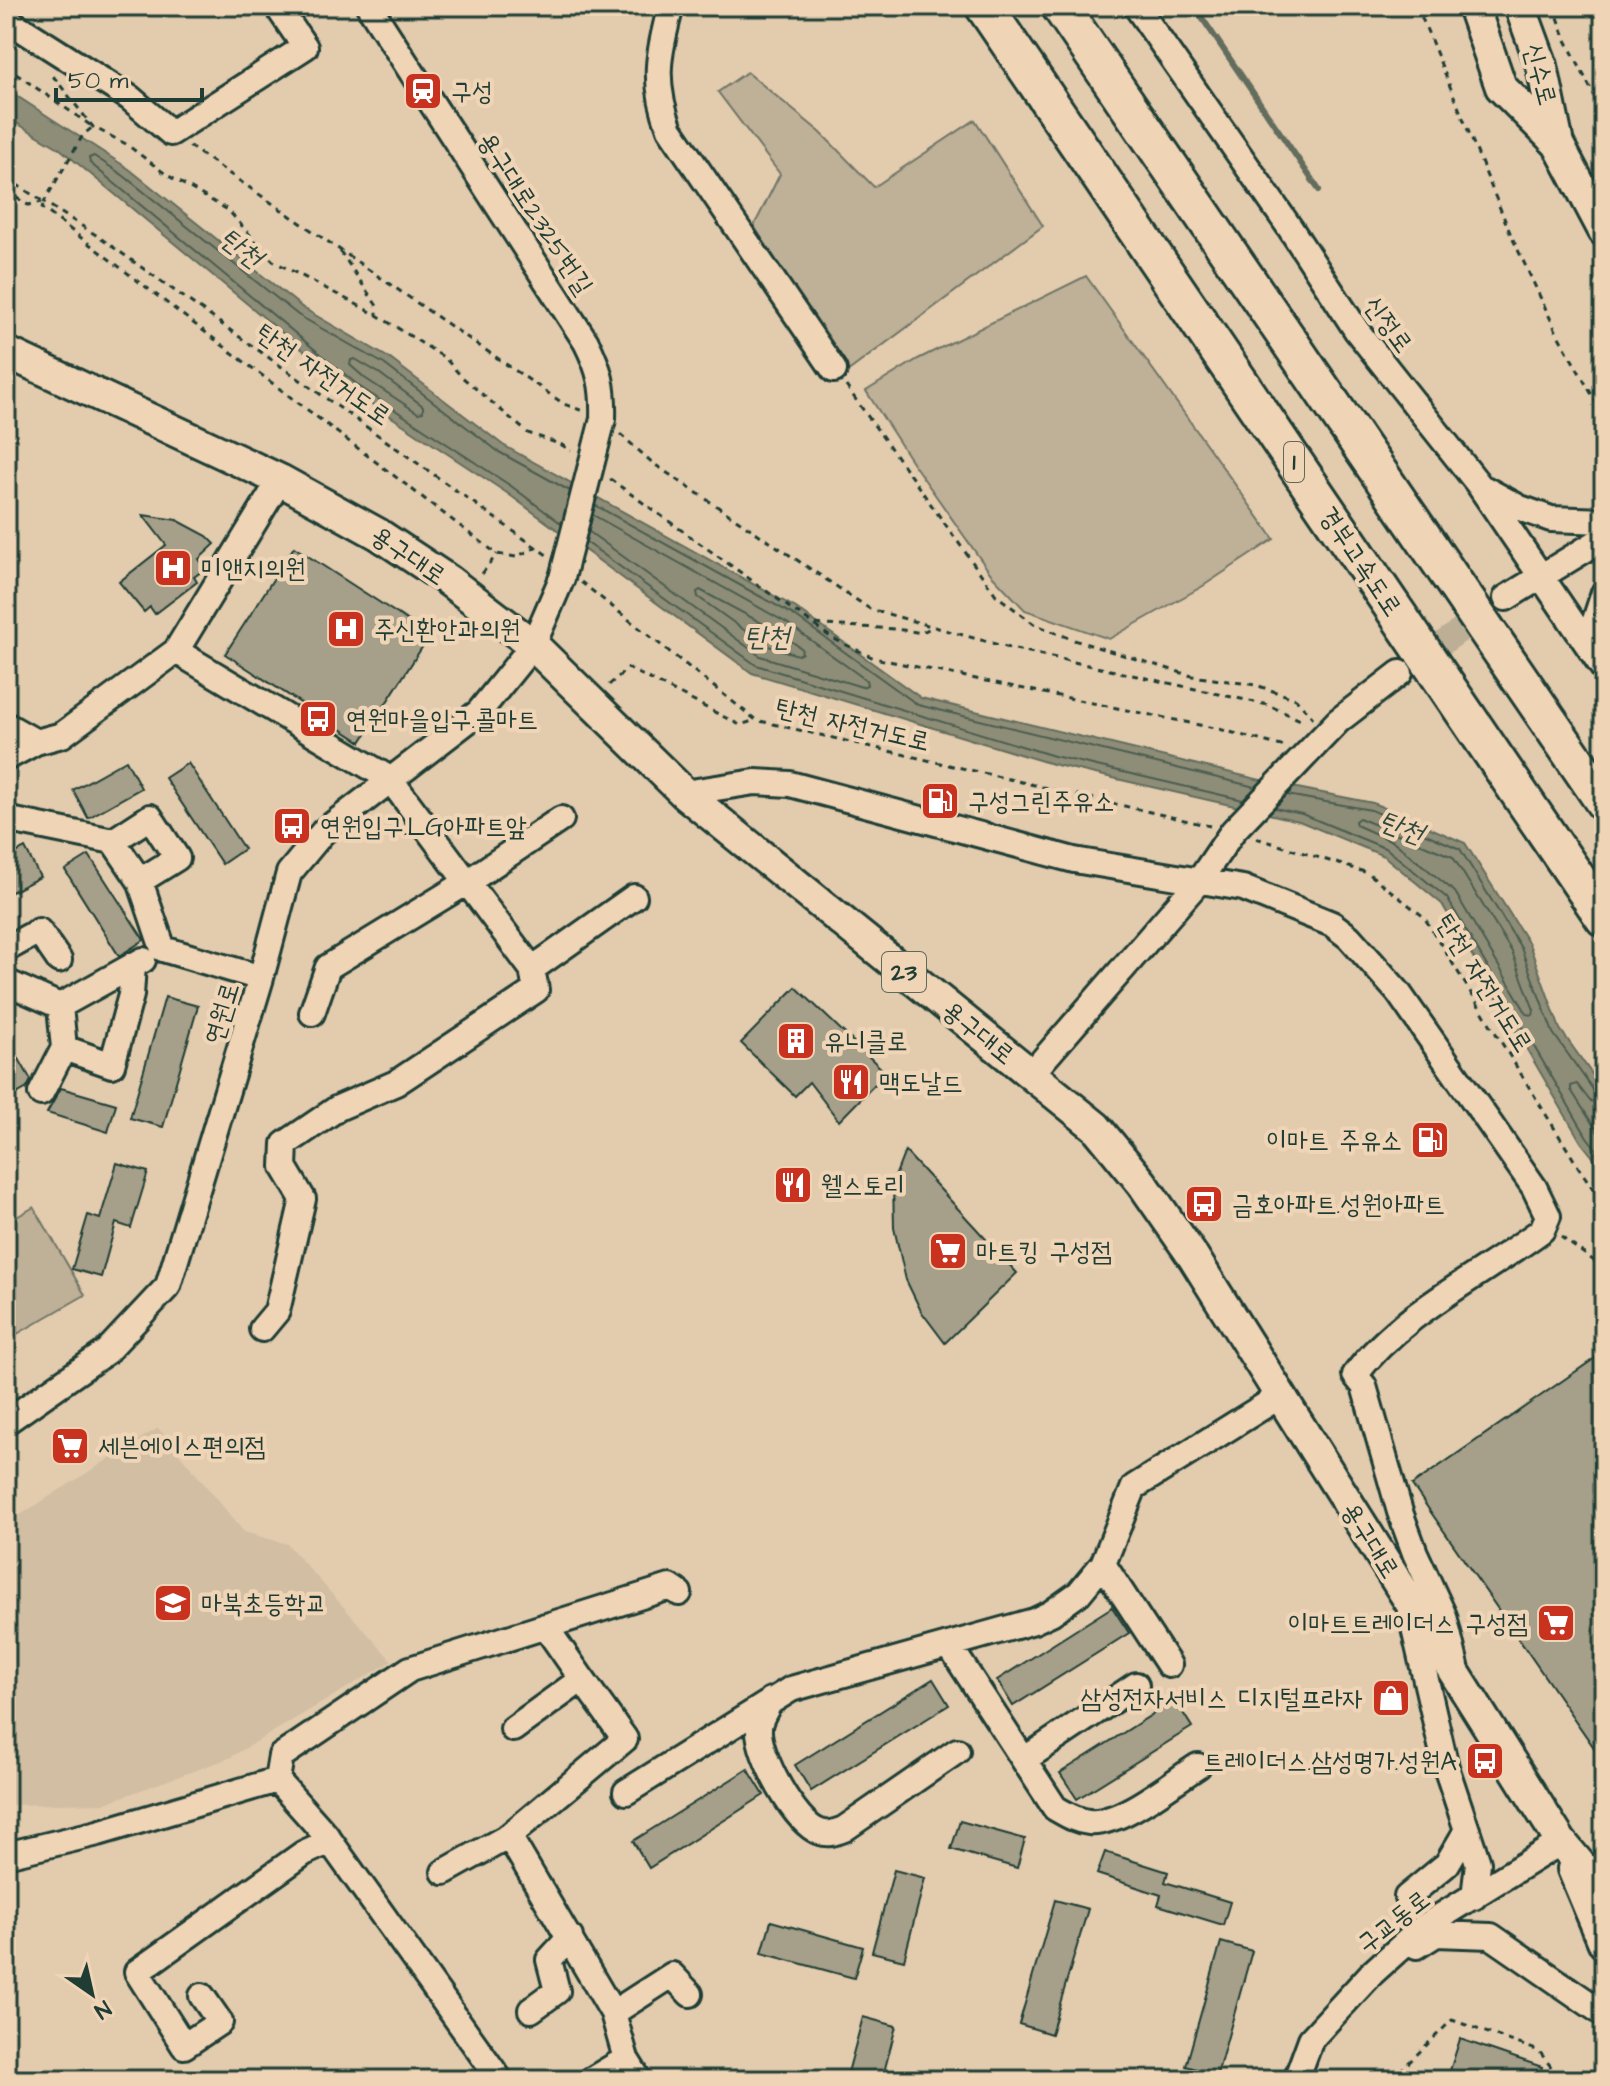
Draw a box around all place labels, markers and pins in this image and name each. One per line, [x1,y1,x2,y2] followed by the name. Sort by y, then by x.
[402,70,444,112] station icon: 구성
[451,74,493,110] place label: 구성
[152,547,194,589] hospital icon: 미앤지의원
[201,551,306,587] place label: 미앤지의원
[325,608,367,650] hospital icon: 주신환안과의원
[374,612,520,648] place label: 주신환안과의원
[297,698,339,740] bus stop icon: 연원마을입구.콜마트
[346,702,538,738] place label: 연원마을입구.콜마트
[919,780,961,822] fuel station icon: 구성그린주유소
[968,784,1114,820] place label: 구성그린주유소
[271,805,313,847] bus stop icon: 연원입구.LG아파트앞
[320,809,527,845] place label: 연원입구.LG아파트앞
[775,1020,817,1062] building icon: 유니클로
[824,1024,908,1060] place label: 유니클로
[830,1061,872,1103] restaurant icon: 맥도날드
[879,1065,963,1101] place label: 맥도날드
[1409,1119,1451,1161] fuel station icon: 이마트 주유소
[1266,1123,1402,1159] place label: 이마트 주유소
[772,1164,814,1206] restaurant icon: 웰스토리
[821,1168,905,1204] place label: 웰스토리
[1183,1183,1225,1225] bus stop icon: 금호아파트.성원아파트
[1232,1187,1445,1223] place label: 금호아파트.성원아파트
[927,1230,969,1272] supermarket icon: 마트킹 구성점
[976,1234,1112,1270] place label: 마트킹 구성점
[49,1425,91,1467] supermarket icon: 세븐에이스편의점
[98,1429,265,1465] place label: 세븐에이스편의점
[152,1582,194,1624] school or university icon: 마북초등학교
[201,1586,327,1622] place label: 마북초등학교
[1535,1602,1577,1644] supermarket icon: 이마트트레이더스 구성점
[1287,1606,1528,1642] place label: 이마트트레이더스 구성점
[1370,1677,1412,1719] shop icon: 삼성전자서비스 디지털프라자
[1081,1681,1363,1717] place label: 삼성전자서비스 디지털프라자
[1464,1740,1506,1782] bus stop icon: 트레이더스.삼성명가.성원A
[1203,1744,1457,1780] place label: 트레이더스.삼성명가.성원A

